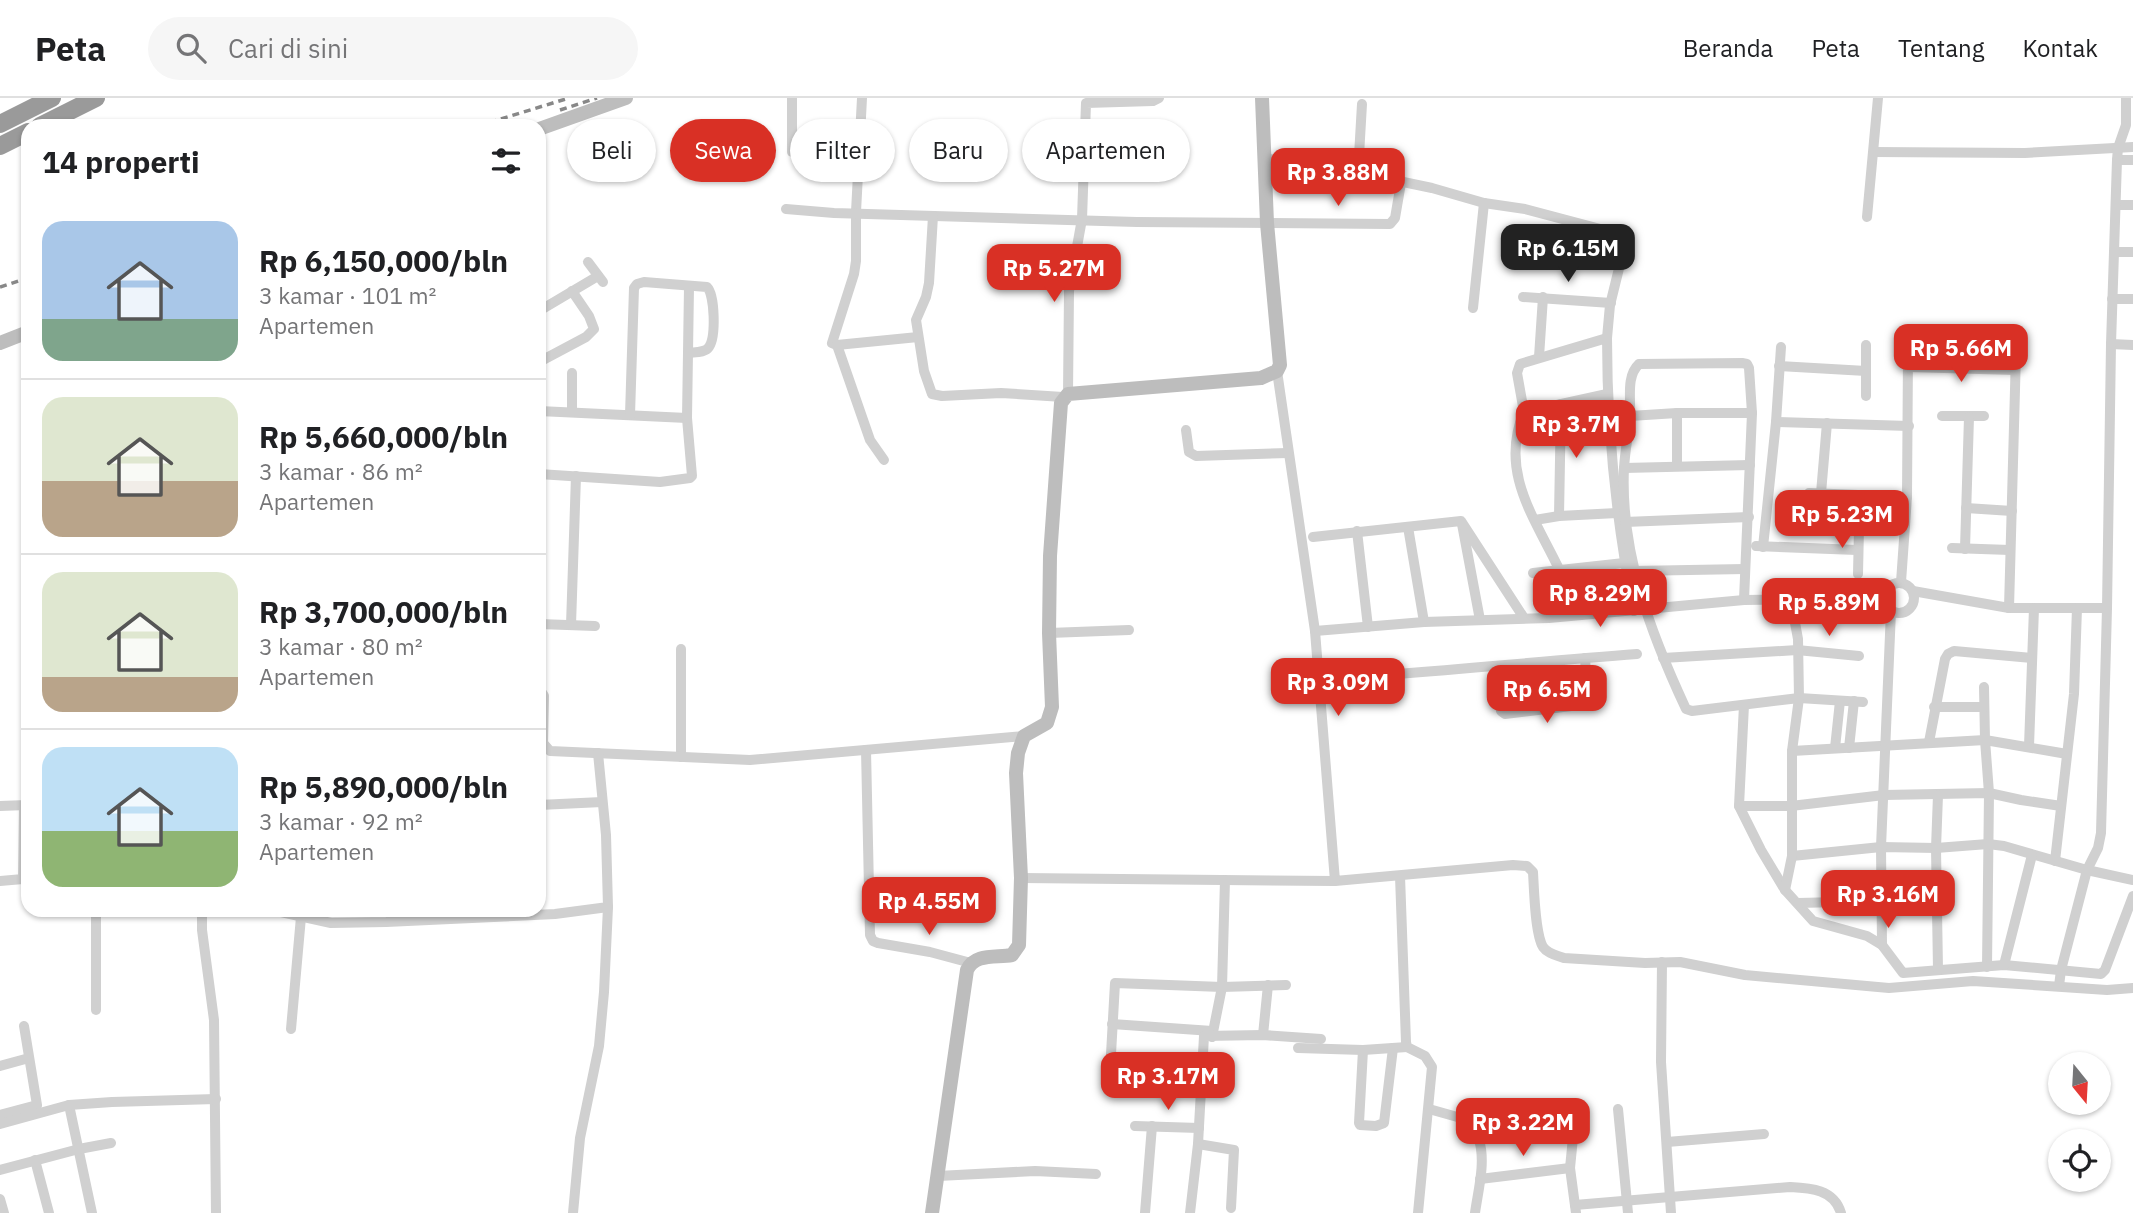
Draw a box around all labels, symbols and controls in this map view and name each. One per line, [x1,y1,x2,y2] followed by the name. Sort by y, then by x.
[148,17,638,80] search box
[35,27,106,70] text: Peta
[172,29,210,67] icon: search
[228,31,348,65] text: Cari di sini
[1683,32,1773,64] text: Beranda
[1811,32,1860,64] text: Peta
[1898,32,1984,64] text: Tentang
[2022,32,2098,64] text: Kontak
[567,119,656,182] chip: Beli
[670,119,776,182] chip: Sewa
[790,119,895,182] chip: Filter
[909,119,1008,182] chip: Baru
[1022,119,1190,182] chip: Apartemen
[42,142,200,181] text: 14 properti
[487,142,525,180] icon: filters
[1266,148,1410,208] pin: Rp 3.88M
[1287,156,1389,186] text: Rp 3.88M
[1496,225,1640,284] pin: Rp 6.15M
[1517,232,1619,262] text: Rp 6.15M
[259,241,508,280] text: Rp 6,150,000/bln
[982,244,1126,304] pin: Rp 5.27M
[98,249,182,333] icon: home
[1003,252,1105,282] text: Rp 5.27M
[259,280,437,310] text: 3 kamar · 101 m²
[259,310,374,340] text: Apartemen
[1889,324,2033,384] pin: Rp 5.66M
[1910,332,2012,362] text: Rp 5.66M
[1511,400,1641,460] pin: Rp 3.7M
[1532,408,1620,438] text: Rp 3.7M
[259,417,508,456] text: Rp 5,660,000/bln
[98,425,182,509] icon: home
[259,456,423,486] text: 3 kamar · 86 m²
[259,486,374,516] text: Apartemen
[1770,490,1914,550] pin: Rp 5.23M
[1791,498,1893,528] text: Rp 5.23M
[1528,570,1672,629] pin: Rp 8.29M
[1549,577,1651,607] text: Rp 8.29M
[1757,578,1901,638] pin: Rp 5.89M
[1778,586,1880,616] text: Rp 5.89M
[259,592,508,631] text: Rp 3,700,000/bln
[98,600,182,684] icon: home
[259,631,423,661] text: 3 kamar · 80 m²
[1266,658,1410,718] pin: Rp 3.09M
[259,661,374,691] text: Apartemen
[1287,666,1389,696] text: Rp 3.09M
[1482,666,1612,725] pin: Rp 6.5M
[1503,673,1591,703] text: Rp 6.5M
[259,767,508,806] text: Rp 5,890,000/bln
[98,775,182,859] icon: home
[259,806,423,836] text: 3 kamar · 92 m²
[259,836,374,866] text: Apartemen
[1816,870,1960,930] pin: Rp 3.16M
[857,878,1001,937] pin: Rp 4.55M
[1837,878,1939,908] text: Rp 3.16M
[878,885,980,915] text: Rp 4.55M
[1096,1052,1240,1112] pin: Rp 3.17M
[2048,1052,2110,1115] north arrow
[2048,1052,2111,1192] map controls
[1117,1060,1219,1090] text: Rp 3.17M
[1451,1098,1595,1158] pin: Rp 3.22M
[1472,1106,1574,1136] text: Rp 3.22M
[2048,1129,2111,1192] button: locate

